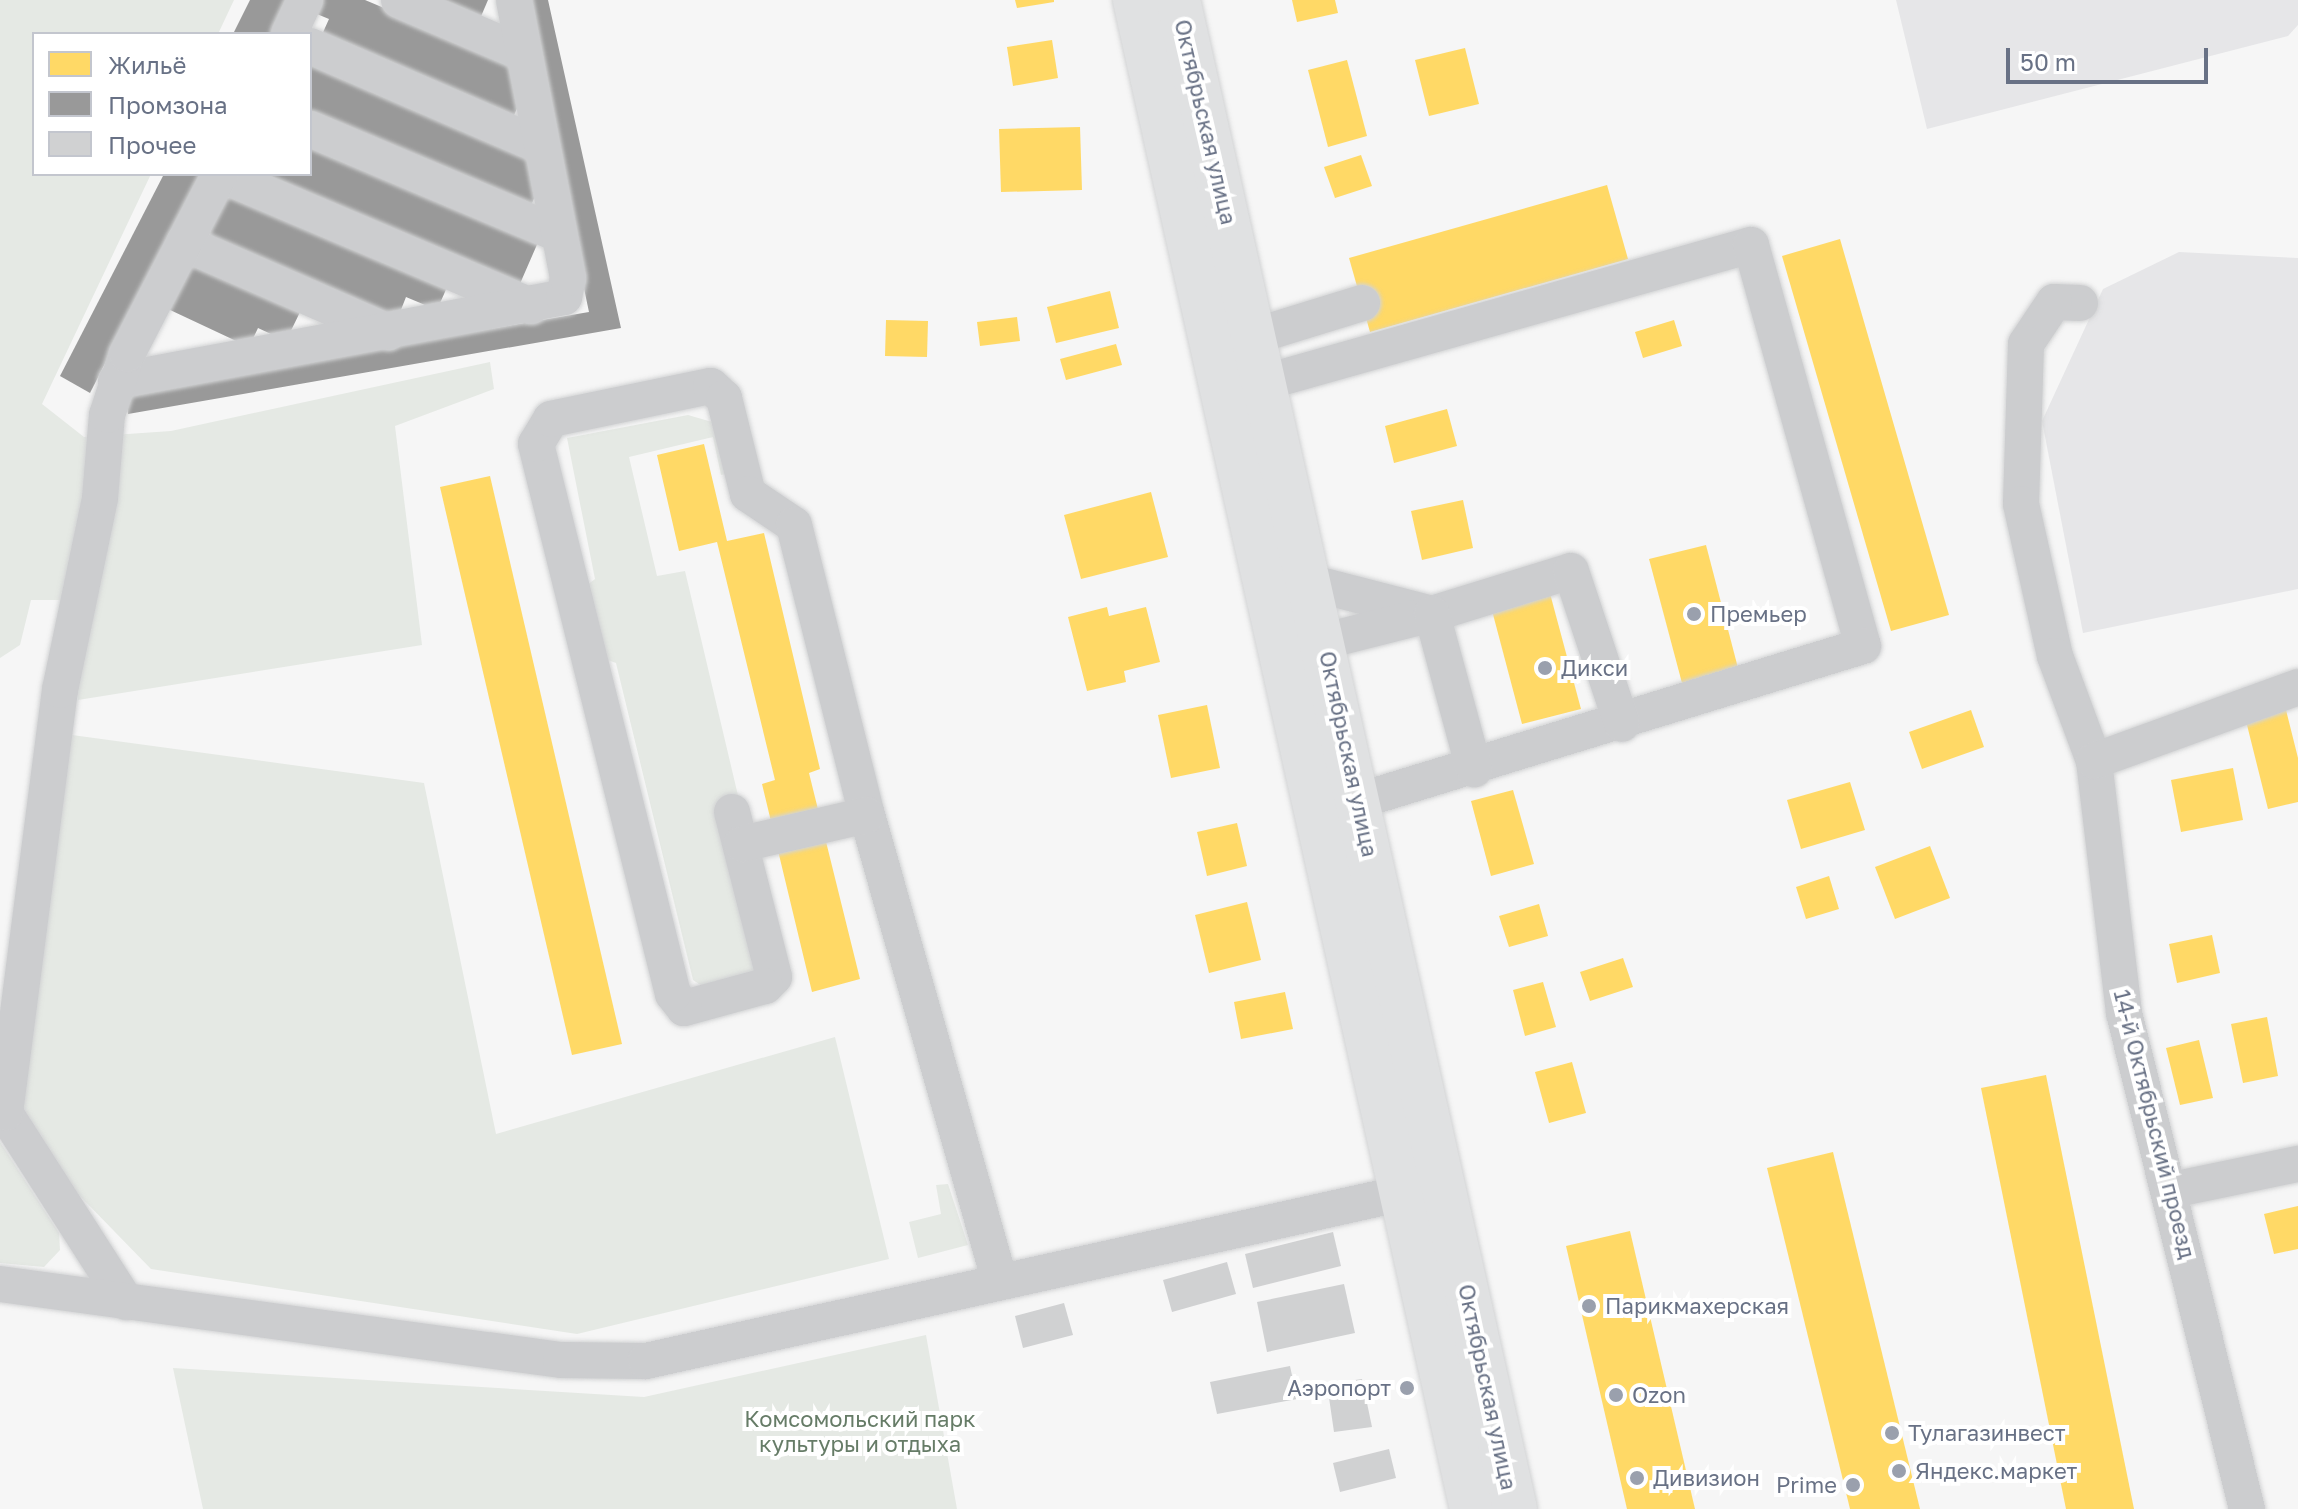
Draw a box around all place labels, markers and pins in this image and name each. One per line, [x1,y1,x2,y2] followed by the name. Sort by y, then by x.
[1710,601,1807,627] place label: Премьер
[1685,605,1703,623] marker: Премьер
[1561,655,1628,681] place label: Дикси
[1536,659,1554,677] marker: Дикси
[1605,1293,1789,1319] place label: Парикмахерская
[1580,1297,1598,1315] marker: Парикмахерская
[1287,1375,1391,1401] place label: Аэропорт
[1398,1379,1416,1397] marker: Аэропорт
[1632,1382,1686,1408] place label: Ozon
[1607,1386,1625,1404] marker: Ozon
[1908,1420,2066,1446] place label: Тулагазинвест
[1883,1424,1901,1442] marker: Тулагазинвест
[1915,1458,2077,1484] place label: Яндекс.маркет
[1890,1462,1908,1480] marker: Яндекс.маркет
[1653,1465,1760,1491] place label: Дивизион
[1628,1469,1646,1487] marker: Дивизион
[1776,1472,1837,1498] place label: Prime
[1844,1476,1862,1494] marker: Prime

